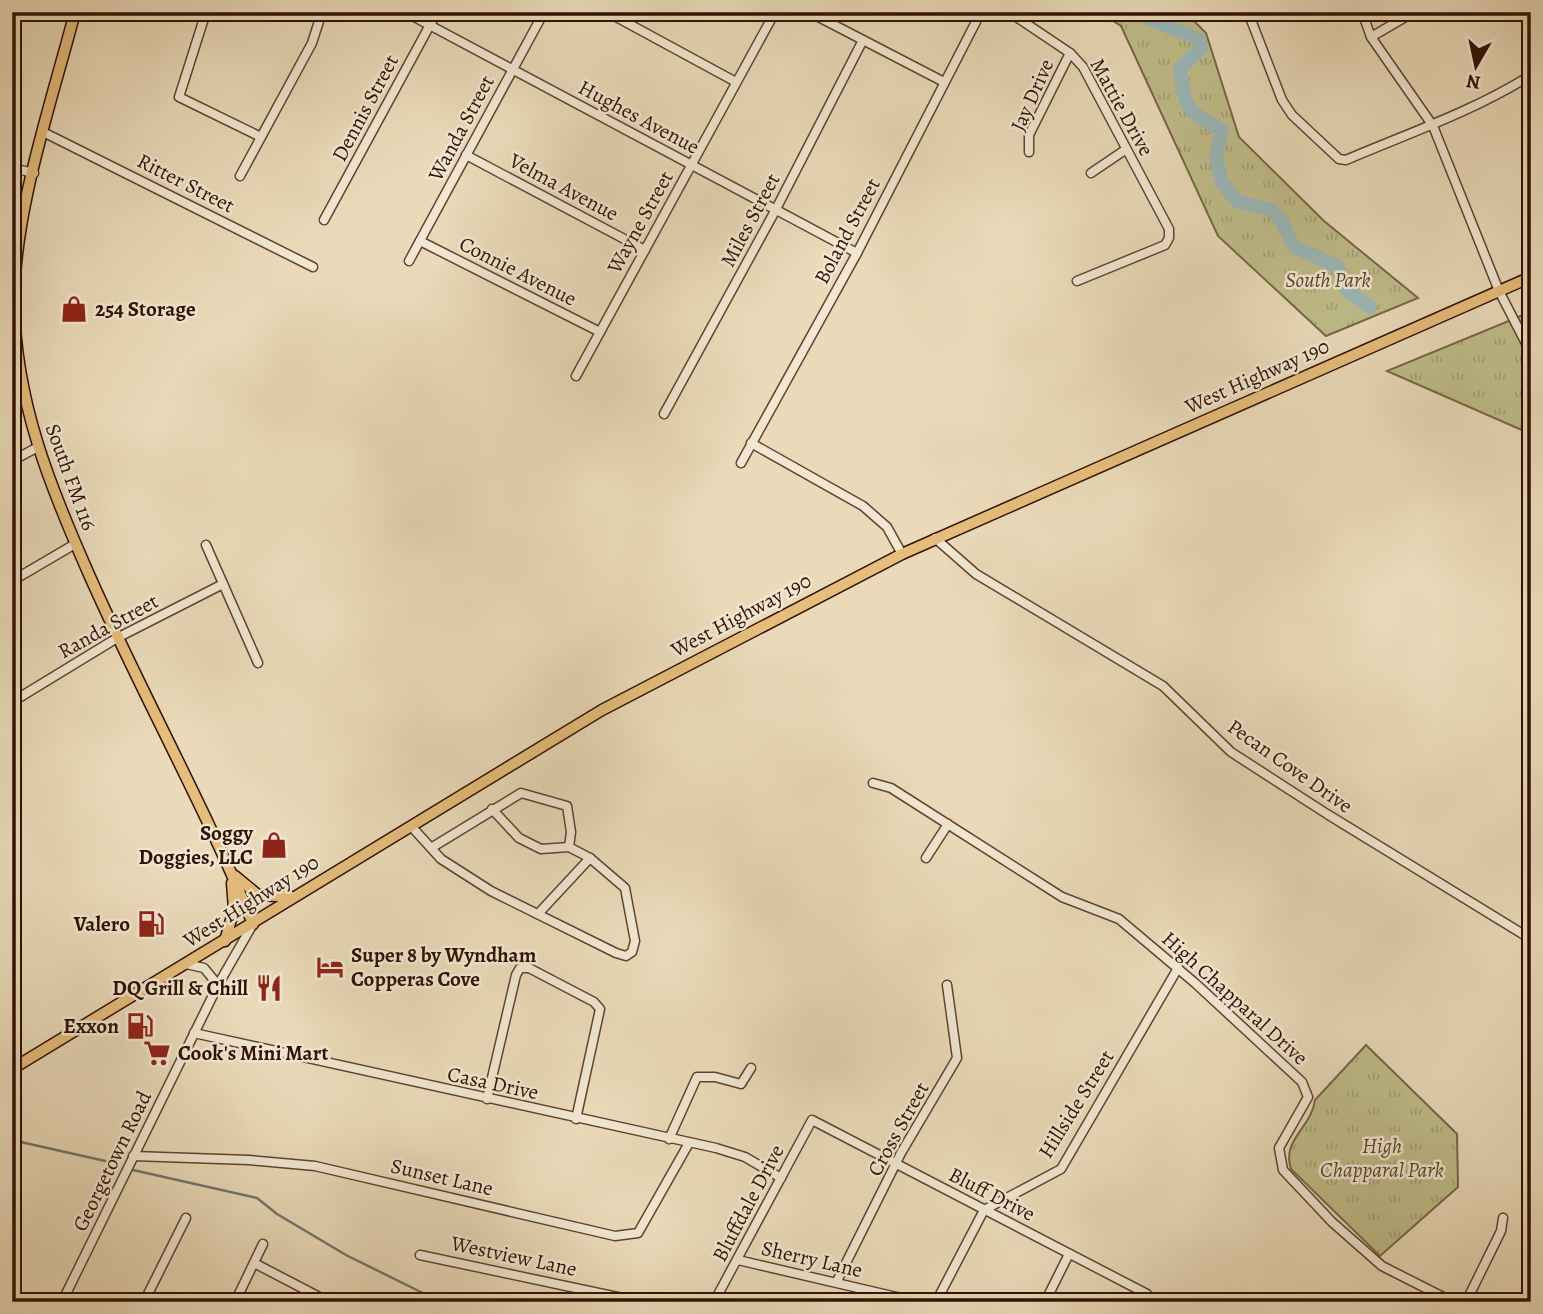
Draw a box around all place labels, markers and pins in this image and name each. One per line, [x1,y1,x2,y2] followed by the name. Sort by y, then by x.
[59,294,89,324] shop icon: 254 Storage
[95,295,196,323] place label: 254 Storage
[138,819,254,871] place label: Soggy Doggies, LLC
[259,830,289,860] shop icon: Soggy Doggies, LLC
[136,909,166,939] fuel station icon: Valero
[73,910,130,938] place label: Valero
[351,941,537,993] place label: Super 8 by Wyndham Copperas Cove
[315,952,345,982] hotel icon: Super 8 by Wyndham Copperas Cove
[254,973,284,1003] restaurant icon: DQ Grill & Chill
[112,974,248,1002] place label: DQ Grill & Chill
[125,1011,155,1041] fuel station icon: Exxon
[63,1012,119,1040] place label: Exxon
[142,1038,172,1068] supermarket icon: Cook's Mini Mart
[178,1039,328,1067] place label: Cook's Mini Mart

